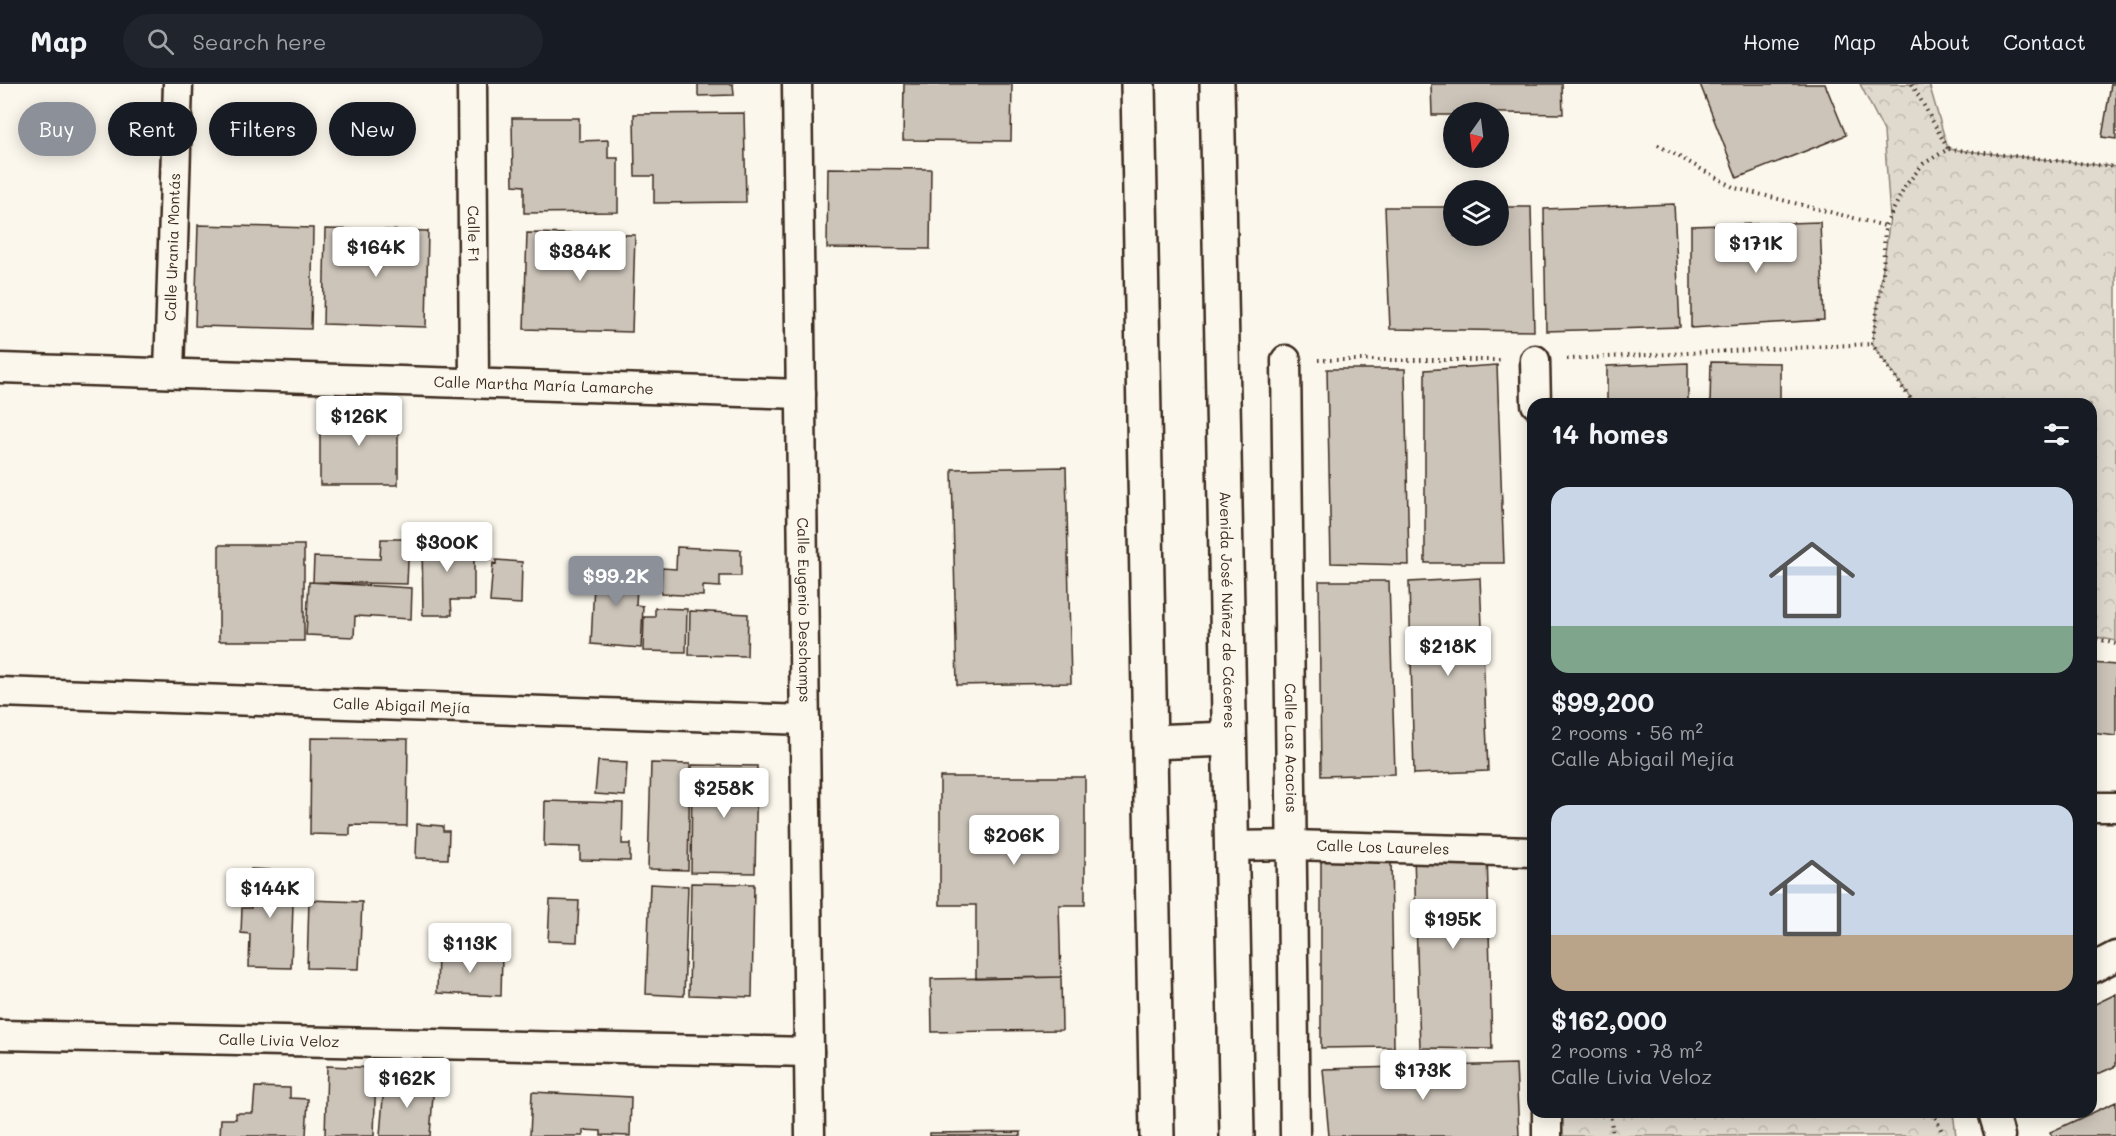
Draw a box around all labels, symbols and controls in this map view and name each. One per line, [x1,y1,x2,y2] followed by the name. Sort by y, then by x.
[123,14,543,68] search box
[30,23,87,59] text: Map
[144,25,177,58] icon: search
[192,27,326,56] text: Search here
[1743,28,1800,55] text: Home
[1833,28,1876,55] text: Map
[1909,28,1970,55] text: About
[2003,28,2086,55] text: Contact
[18,102,96,156] chip: Buy
[108,102,197,156] chip: Rent
[209,102,317,156] chip: Filters
[329,102,416,156] chip: New
[1443,102,1509,168] north arrow
[1443,102,1509,246] map controls
[160,173,184,321] street label: Calle Urania Montás
[1443,180,1509,246] button: layers
[464,206,484,262] street label: Calle F1
[1714,223,1798,274] pin: $171K
[334,227,418,278] pin: $164K
[1729,229,1783,255] text: $171K
[538,231,622,282] pin: $384K
[346,233,406,259] text: $164K
[549,237,611,263] text: $384K
[433,371,654,398] street label: Calle Martha María Lamarche
[317,396,401,447] pin: $126K
[330,402,388,428] text: $126K
[1551,417,1669,451] text: 14 homes
[2040,418,2073,451] icon: filters
[1216,491,1240,729] street label: Avenida José Núñez de Cáceres
[793,517,816,703] street label: Calle Eugenio Deschamps
[405,522,489,573] pin: $300K
[1758,526,1866,634] icon: home
[415,528,479,554] text: $300K
[567,556,665,607] pin: $99.2K
[583,562,649,588] text: $99.2K
[1406,626,1490,677] pin: $218K
[1419,632,1477,658] text: $218K
[1281,683,1302,813] street label: Calle Las Acacias
[1551,685,1654,719] text: $99,200
[333,693,471,717] street label: Calle Abigail Mejía
[1551,719,1703,745] text: 2 rooms · 56 m²
[1551,745,1735,771] text: Calle Abigail Mejía
[682,768,766,819] pin: $258K
[694,774,754,800] text: $258K
[972,815,1056,866] pin: $206K
[983,821,1045,847] text: $206K
[1316,835,1450,859] street label: Calle Los Laureles
[1758,844,1866,952] icon: home
[228,868,312,919] pin: $144K
[240,874,300,900] text: $144K
[1411,899,1495,950] pin: $195K
[1424,905,1482,931] text: $195K
[428,923,512,974] pin: $113K
[442,929,498,955] text: $113K
[1551,1003,1667,1037] text: $162,000
[218,1029,340,1051] street label: Calle Livia Veloz
[1551,1037,1703,1063] text: 2 rooms · 78 m²
[1381,1050,1465,1101] pin: $173K
[1394,1056,1452,1082] text: $173K
[365,1058,449,1109] pin: $162K
[1551,1063,1712,1089] text: Calle Livia Veloz
[378,1064,436,1090] text: $162K

